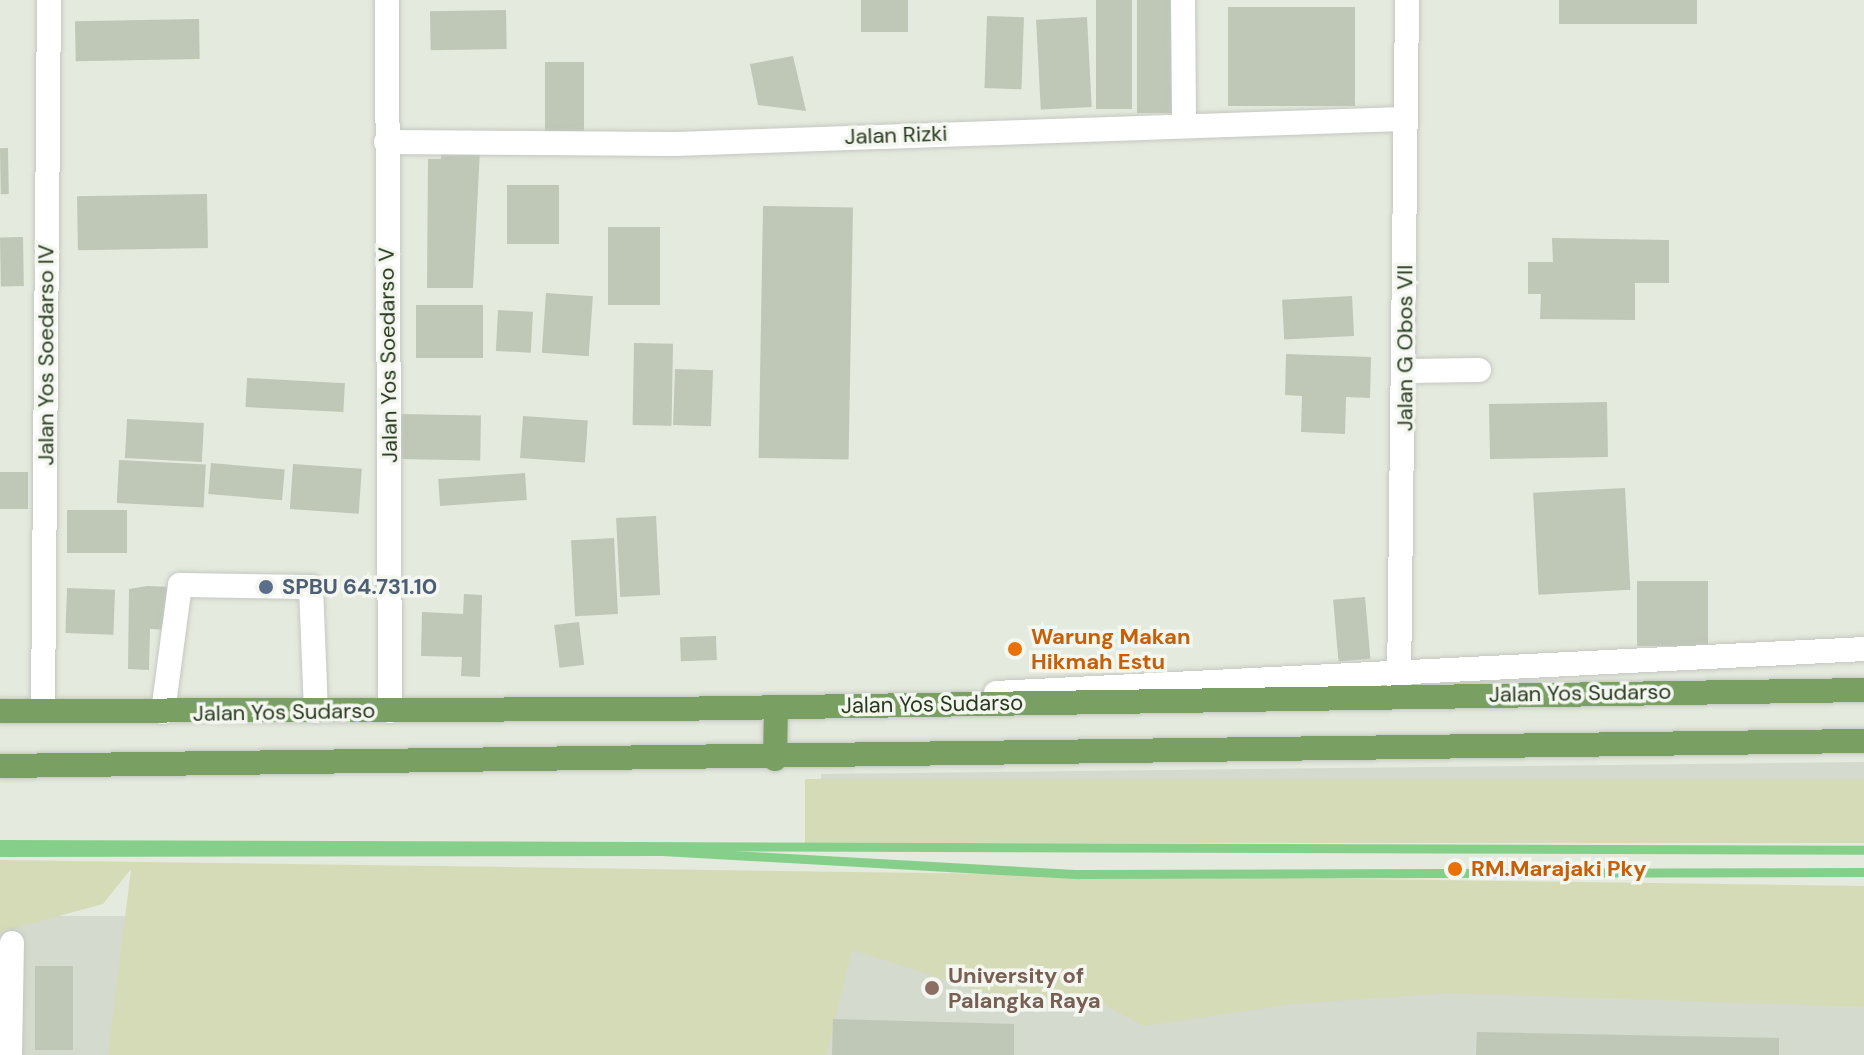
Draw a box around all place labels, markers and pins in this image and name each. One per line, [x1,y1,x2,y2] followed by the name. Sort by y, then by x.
[282,574,437,600] place label: SPBU 64.731.10
[257,578,275,596] marker: SPBU 64.731.10
[1031,623,1191,674] place label: Warung Makan Hikmah Estu
[1006,640,1024,658] marker: Warung Makan Hikmah Estu
[1471,856,1647,882] place label: RM.Marajaki Pky
[1446,860,1464,878] marker: RM.Marajaki Pky
[948,962,1101,1014] place label: University of Palangka Raya
[923,979,941,997] marker: University of Palangka Raya

